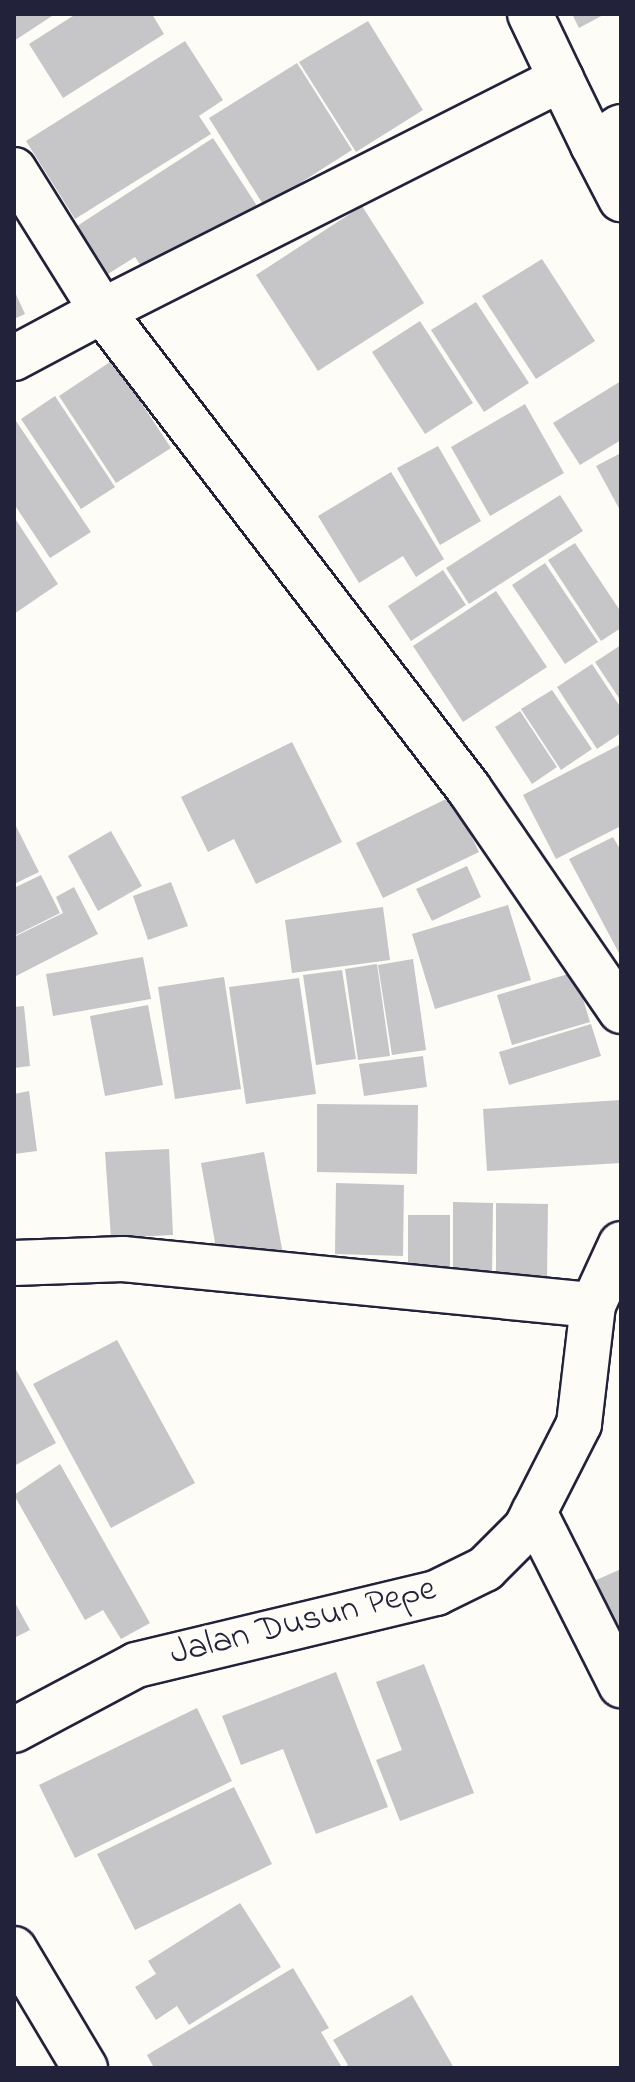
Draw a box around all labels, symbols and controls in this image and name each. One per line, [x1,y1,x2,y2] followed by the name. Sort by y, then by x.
[166,1568,440,1676] street label: Jalan Dusun Pepe

